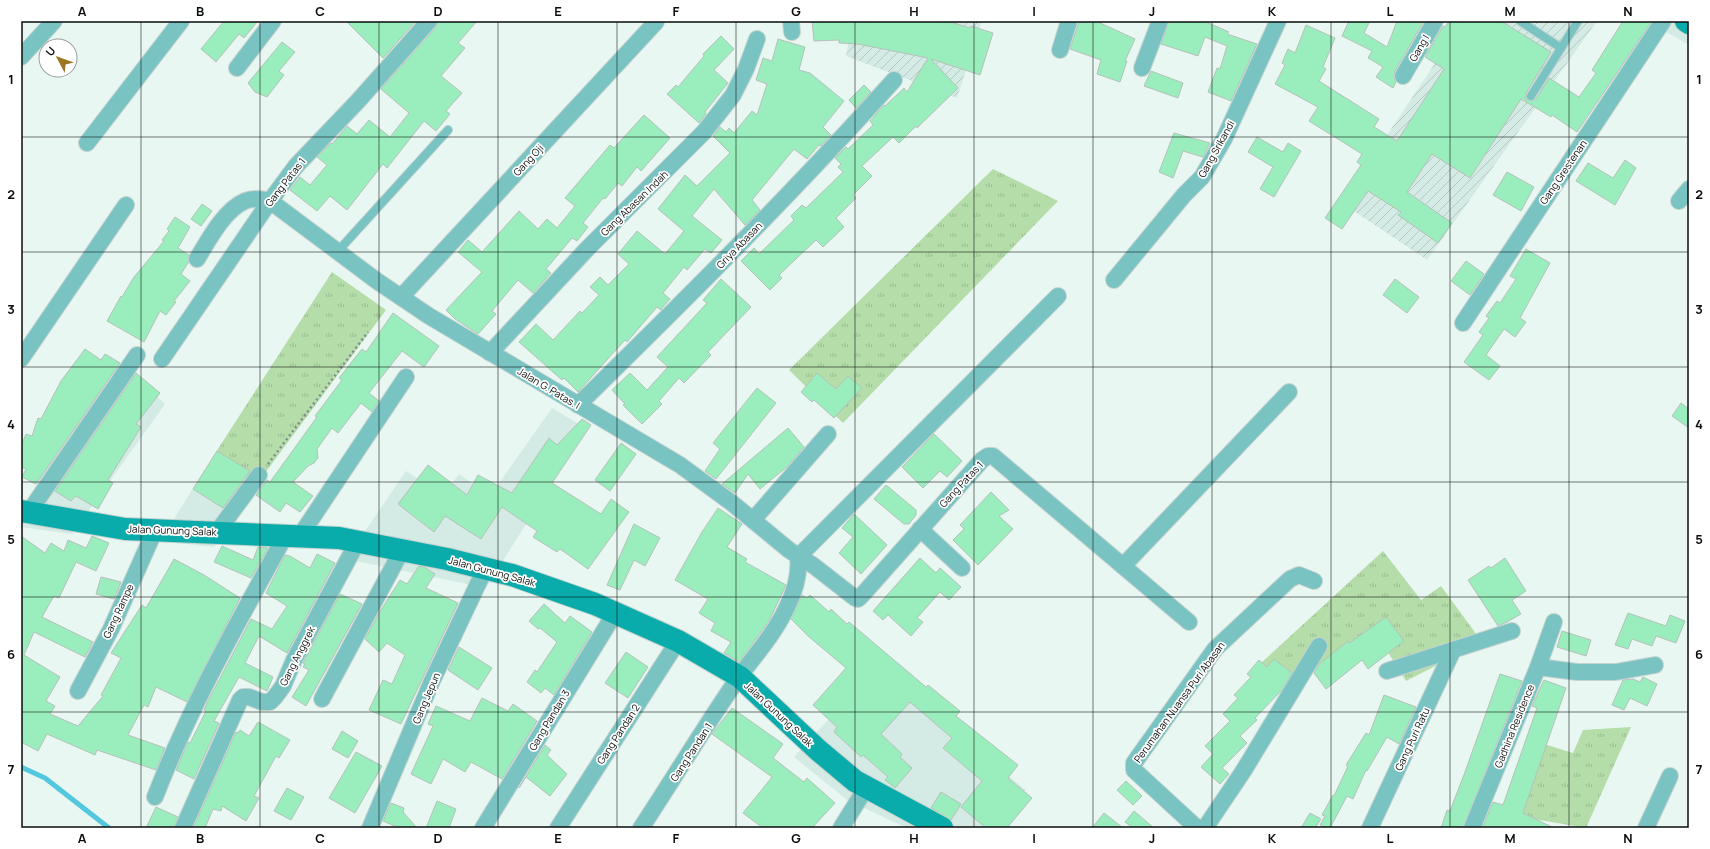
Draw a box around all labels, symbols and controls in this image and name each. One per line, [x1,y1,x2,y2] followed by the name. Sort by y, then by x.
[78,2,87,20] text: A
[196,2,204,20] text: B
[315,2,325,20] text: C
[433,2,443,20] text: D
[554,2,562,20] text: E
[673,2,680,20] text: F
[791,2,801,20] text: G
[909,2,919,20] text: H
[1032,2,1036,20] text: I
[1149,2,1155,20] text: J
[1268,2,1277,20] text: K
[1387,2,1394,20] text: L
[1504,2,1516,20] text: M
[1623,2,1633,20] text: N
[1406,32,1432,64] street label: Gang I
[38,38,78,78] north arrow
[42,43,58,59] text: U
[8,70,14,88] text: 1
[1696,70,1702,88] text: 1
[1195,118,1237,180] street label: Gang Srikandi
[1536,137,1590,207] street label: Gang Grestenan
[510,141,546,179] street label: Gang Oji
[261,155,309,209] street label: Gang Patas 1
[597,167,671,239] street label: Gang Abasan Indah
[7,185,15,203] text: 2
[1695,185,1703,203] text: 2
[713,218,765,272] street label: Griya Abasan
[7,300,15,318] text: 3
[1695,300,1703,318] text: 3
[515,364,583,412] street label: Jalan G. Patas. I
[7,415,15,433] text: 4
[1695,415,1703,433] text: 4
[936,458,986,510] street label: Gang Patas 1
[127,521,218,539] street label: Jalan Gunung Salak
[7,530,15,548] text: 5
[1695,530,1703,548] text: 5
[447,553,538,590] street label: Jalan Gunung Salak
[99,581,137,641] street label: Gang Rampe
[276,623,318,688] street label: Gang Anggrek
[1130,639,1228,765] street label: Perumahan Nuansa Puri Abasan
[7,645,15,663] text: 6
[1695,645,1703,663] text: 6
[409,670,443,726] street label: Gang Jepun
[742,678,817,750] street label: Jalan Gunung Salak
[1491,682,1537,770] street label: Gadhina Residence
[525,687,573,753] street label: Gang Pandan 3
[593,701,643,767] street label: Gang Pandan 2
[1391,705,1433,773] street label: Gang Puri Ratu
[667,720,715,784] street label: Gang Pandan 1
[8,760,15,778] text: 7
[1696,760,1703,778] text: 7
[78,829,87,847] text: A
[196,829,204,847] text: B
[315,829,325,847] text: C
[433,829,443,847] text: D
[554,829,562,847] text: E
[673,829,680,847] text: F
[791,829,801,847] text: G
[909,829,919,847] text: H
[1032,829,1036,847] text: I
[1149,829,1155,847] text: J
[1268,829,1277,847] text: K
[1387,829,1394,847] text: L
[1504,829,1516,847] text: M
[1623,829,1633,847] text: N

